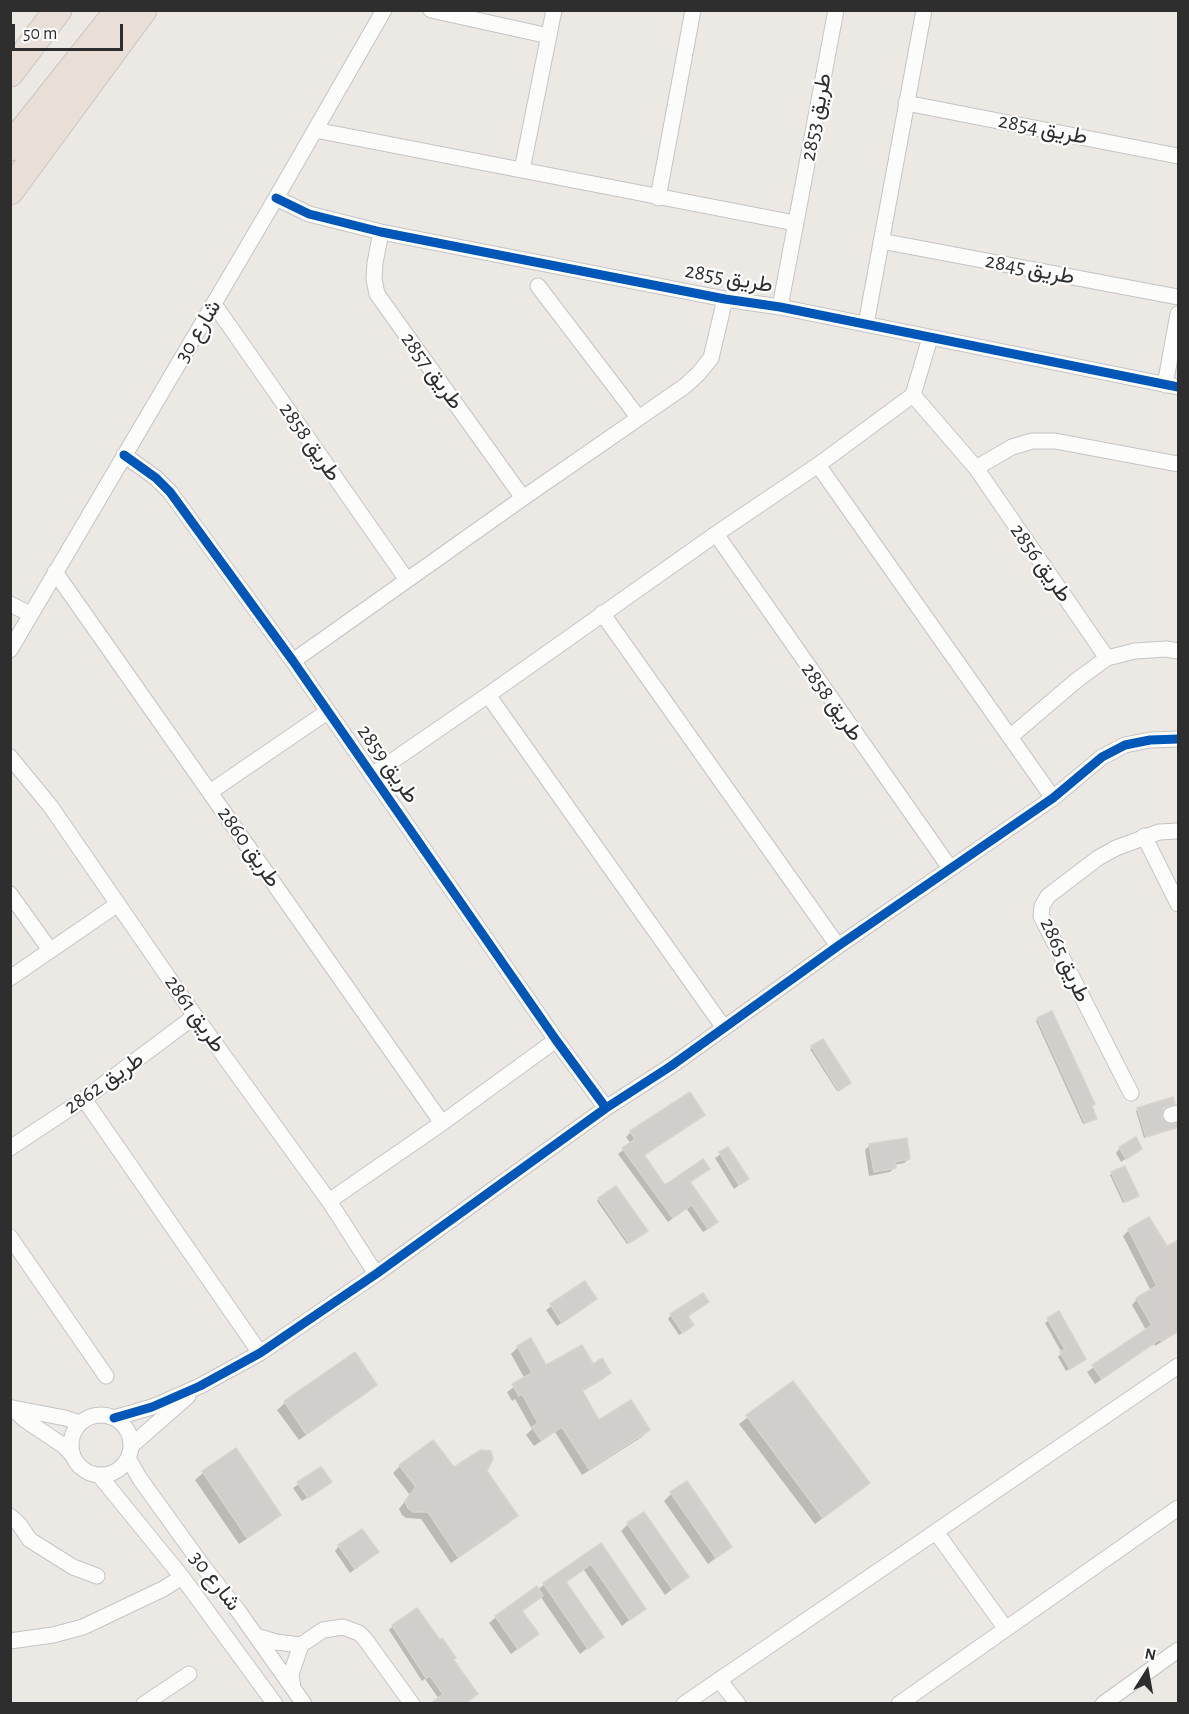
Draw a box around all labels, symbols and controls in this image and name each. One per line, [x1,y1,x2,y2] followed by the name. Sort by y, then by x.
[15,12,126,50] scale bar
[23,25,57,43] text: 50 m
[795,71,837,163] street label: طريق 2853
[996,107,1090,151] street label: طريق 2854
[983,247,1077,291] street label: طريق 2845
[683,257,775,299] street label: طريق 2855
[169,295,227,367] street label: شارع 30
[395,327,469,415] street label: طريق 2857
[273,397,347,487] street label: طريق 2858
[1004,518,1078,608] street label: طريق 2856
[795,657,869,747] street label: طريق 2858
[351,719,425,809] street label: طريق 2859
[212,801,286,893] street label: طريق 2860
[1034,914,1096,1006] street label: طريق 2865
[159,970,231,1058] street label: طريق 2861
[59,1046,149,1120] street label: طريق 2862
[183,1546,247,1616] street label: شارع 30
[1117,1642,1177,1702] north arrow
[1143,1645,1157,1663] text: N

